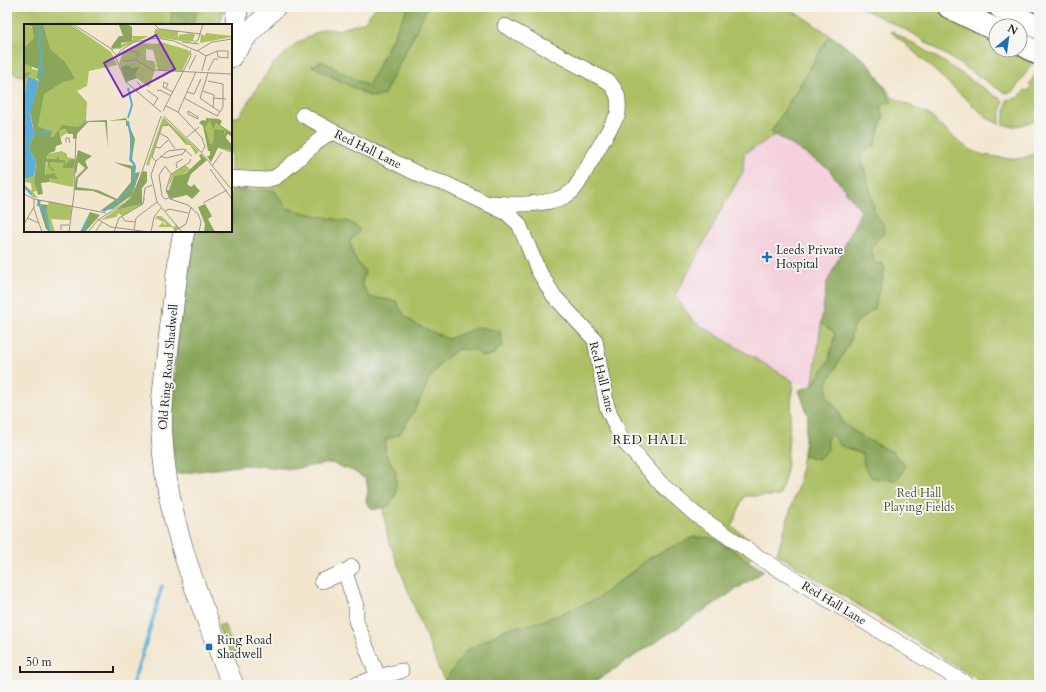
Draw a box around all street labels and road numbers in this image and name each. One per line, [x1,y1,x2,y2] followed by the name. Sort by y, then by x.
[332,126,404,172] street label: Red Hall Lane
[155,303,181,431] street label: Old Ring Road Shadwell
[585,340,619,414] street label: Red Hall Lane
[799,577,869,629] street label: Red Hall Lane

